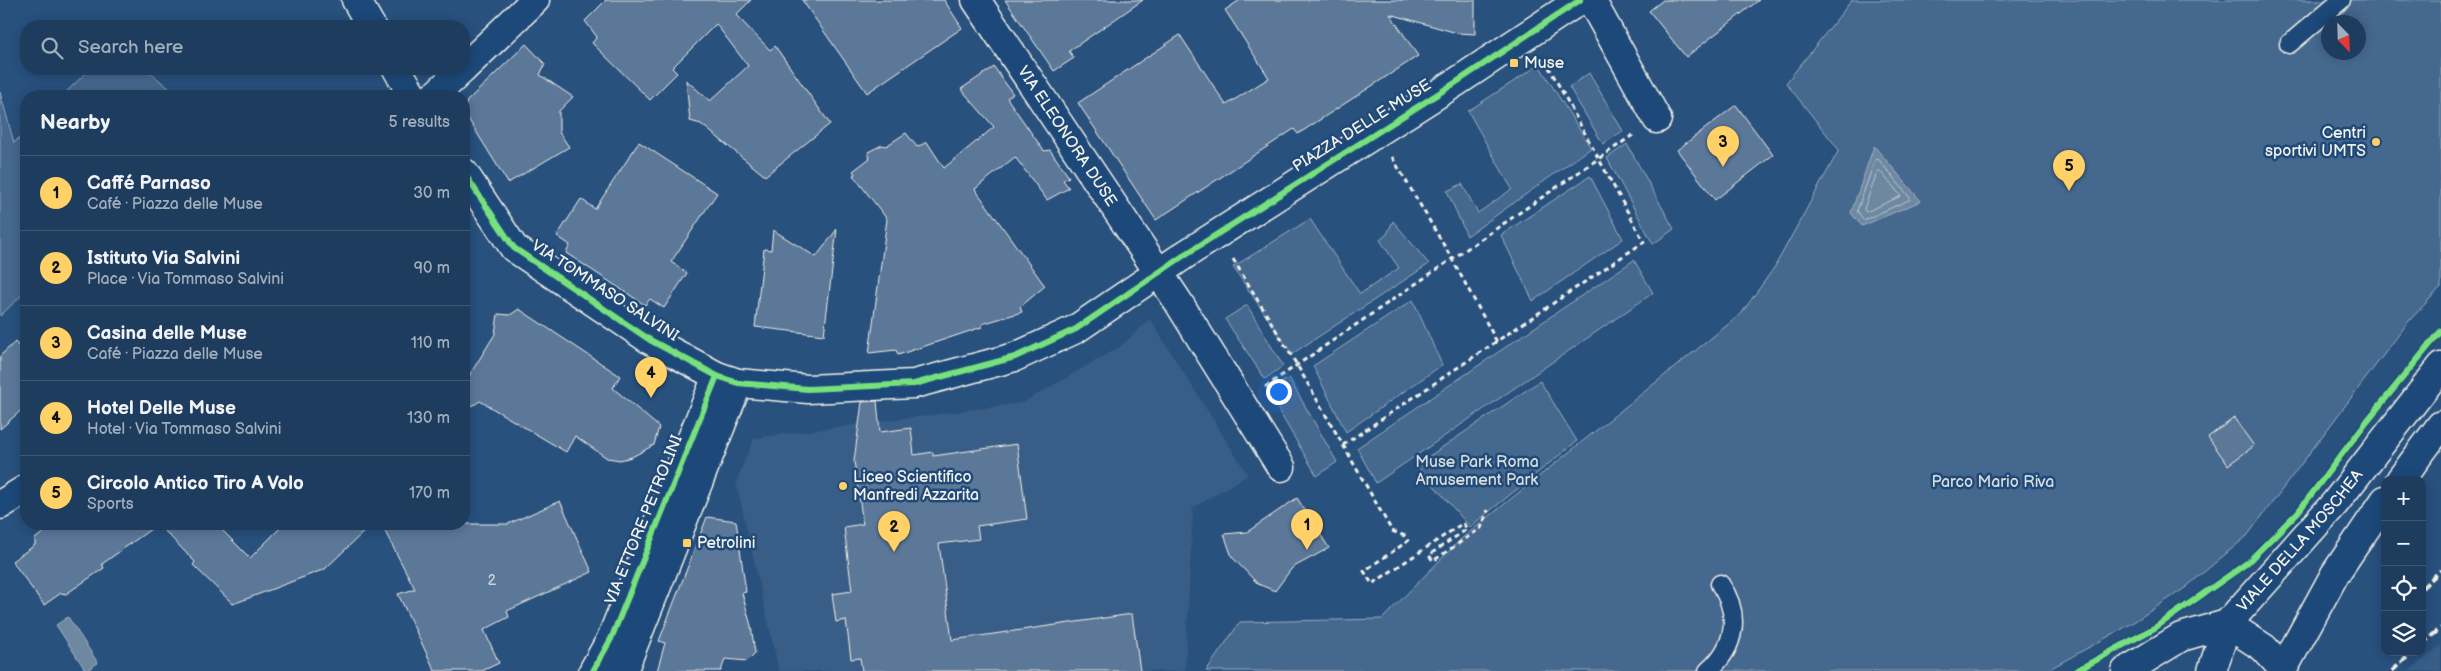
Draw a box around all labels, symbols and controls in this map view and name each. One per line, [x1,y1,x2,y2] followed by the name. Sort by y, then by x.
[2321,15,2366,60] north arrow
[20,20,470,75] search box
[38,34,66,62] icon: search
[78,36,183,59] text: Search here
[1524,54,1565,73] place label: Muse
[1508,57,1520,69] marker: Muse
[1014,63,1121,210] street label: VIA ELEONORA DUSE
[1289,76,1435,176] street label: PIAZZA DELLE MUSE
[40,110,110,135] text: Nearby
[388,113,450,132] text: 5 results
[2265,124,2366,161] place label: Centri sportivi UMTS
[1707,126,1739,167] pin: 3
[2370,136,2382,148] marker: Centri sportivi UMTS
[2053,150,2085,191] pin: 5
[87,172,211,195] text: Caffé Parnaso
[53,184,59,203] text: 1
[413,184,450,203] text: 30 m
[87,195,263,214] text: Café · Piazza delle Muse
[528,236,682,346] street label: VIA TOMMASO SALVINI
[87,247,240,270] text: Istituto Via Salvini
[51,259,61,278] text: 2
[414,259,450,278] text: 90 m
[87,270,284,289] text: Place · Via Tommaso Salvini
[87,322,247,345] text: Casina delle Muse
[51,334,61,353] text: 3
[411,334,450,353] text: 110 m
[87,345,263,364] text: Café · Piazza delle Muse
[635,357,667,398] pin: 4
[1266,379,1292,405] your location
[87,397,236,420] text: Hotel Delle Muse
[51,409,61,428] text: 4
[407,409,450,428] text: 130 m
[87,420,282,439] text: Hotel · Via Tommaso Salvini
[601,432,687,608] street label: VIA ETTORE PETROLINI
[1415,453,1539,490] park label: Muse Park Roma Amusement Park
[2233,466,2367,616] street label: VIALE DELLA MOSCHEA
[853,468,979,505] place label: Liceo Scientifico Manfredi Azzarita
[87,472,304,495] text: Circolo Antico Tiro A Volo
[1932,473,2054,492] park label: Parco Mario Riva
[2381,476,2426,656] map controls
[2381,476,2426,521] button: +
[837,480,849,492] marker: Liceo Scientifico Manfredi Azzarita
[51,484,61,503] text: 5
[409,484,450,503] text: 170 m
[87,495,134,514] text: Sports
[1291,509,1323,550] pin: 1
[878,511,910,552] pin: 2
[2381,521,2426,566] button: −
[697,534,755,553] place label: Petrolini
[681,537,693,549] marker: Petrolini
[2381,566,2426,611] button: locate
[488,572,497,589] house number: 2
[2381,611,2426,656] button: layers

